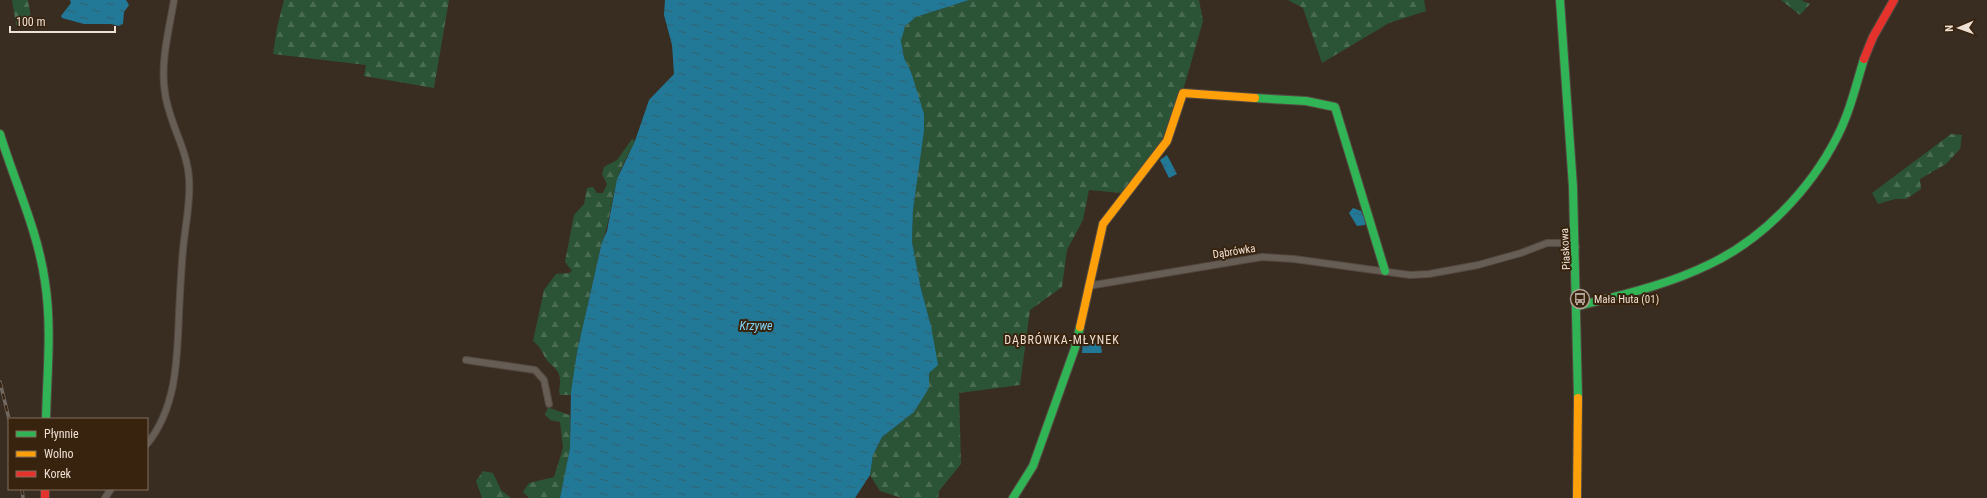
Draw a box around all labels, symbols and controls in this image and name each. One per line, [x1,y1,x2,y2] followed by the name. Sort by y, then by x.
[10,8,115,34] scale bar
[1939,8,1979,48] north arrow
[16,15,46,29] text: 100 m
[1943,24,1956,32] text: N
[1558,228,1573,270] street label: Piaskowa
[1212,242,1256,261] street label: Dąbrówka
[1569,288,1591,310] bus stop icon: Mała Huta (01)
[1594,293,1659,306] place label: Mała Huta (01)
[740,319,773,333] water label: Krzywe
[1004,332,1120,347] district label: DĄBRÓWKA-MŁYNEK
[8,418,148,490] legend
[44,427,79,441] text: Płynnie
[44,447,74,461] text: Wolno
[44,467,72,481] text: Korek

